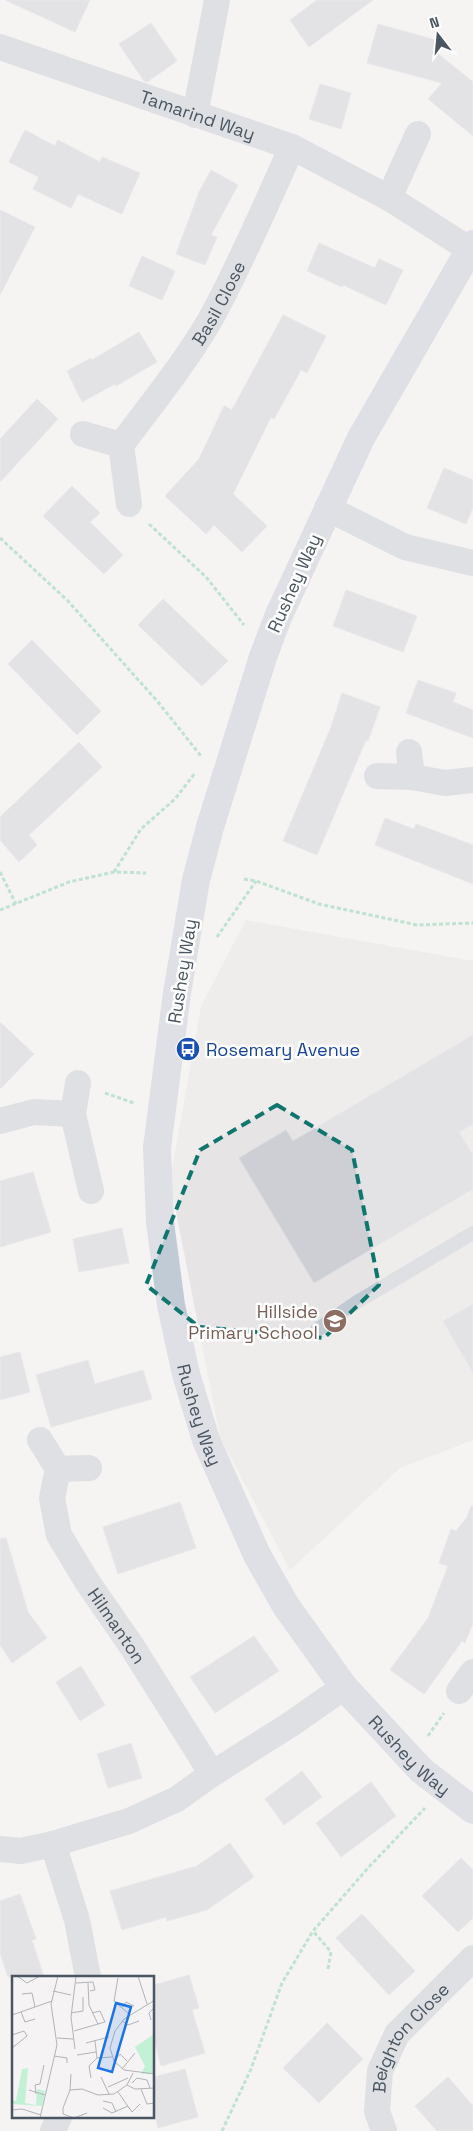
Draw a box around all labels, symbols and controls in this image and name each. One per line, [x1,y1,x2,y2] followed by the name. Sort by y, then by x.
[413,10,463,60] north arrow
[427,13,441,32] text: N
[137,84,258,145] street label: Tamarind Way
[186,257,250,349] street label: Basil Close
[262,530,326,636] street label: Rushey Way
[162,917,202,1025] street label: Rushey Way
[175,1036,201,1062] bus stop icon: Rosemary Avenue
[206,1038,360,1061] place label: Rosemary Avenue
[188,1300,318,1344] place label: Hillside Primary School
[322,1308,348,1334] school or university icon: Hillside Primary School
[173,1362,227,1469] street label: Rushey Way
[83,1583,151,1668] street label: Hilmanton
[364,1710,455,1800] street label: Rushey Way
[12,1976,155,2118] inset map
[367,1977,454,2094] street label: Beighton Close

